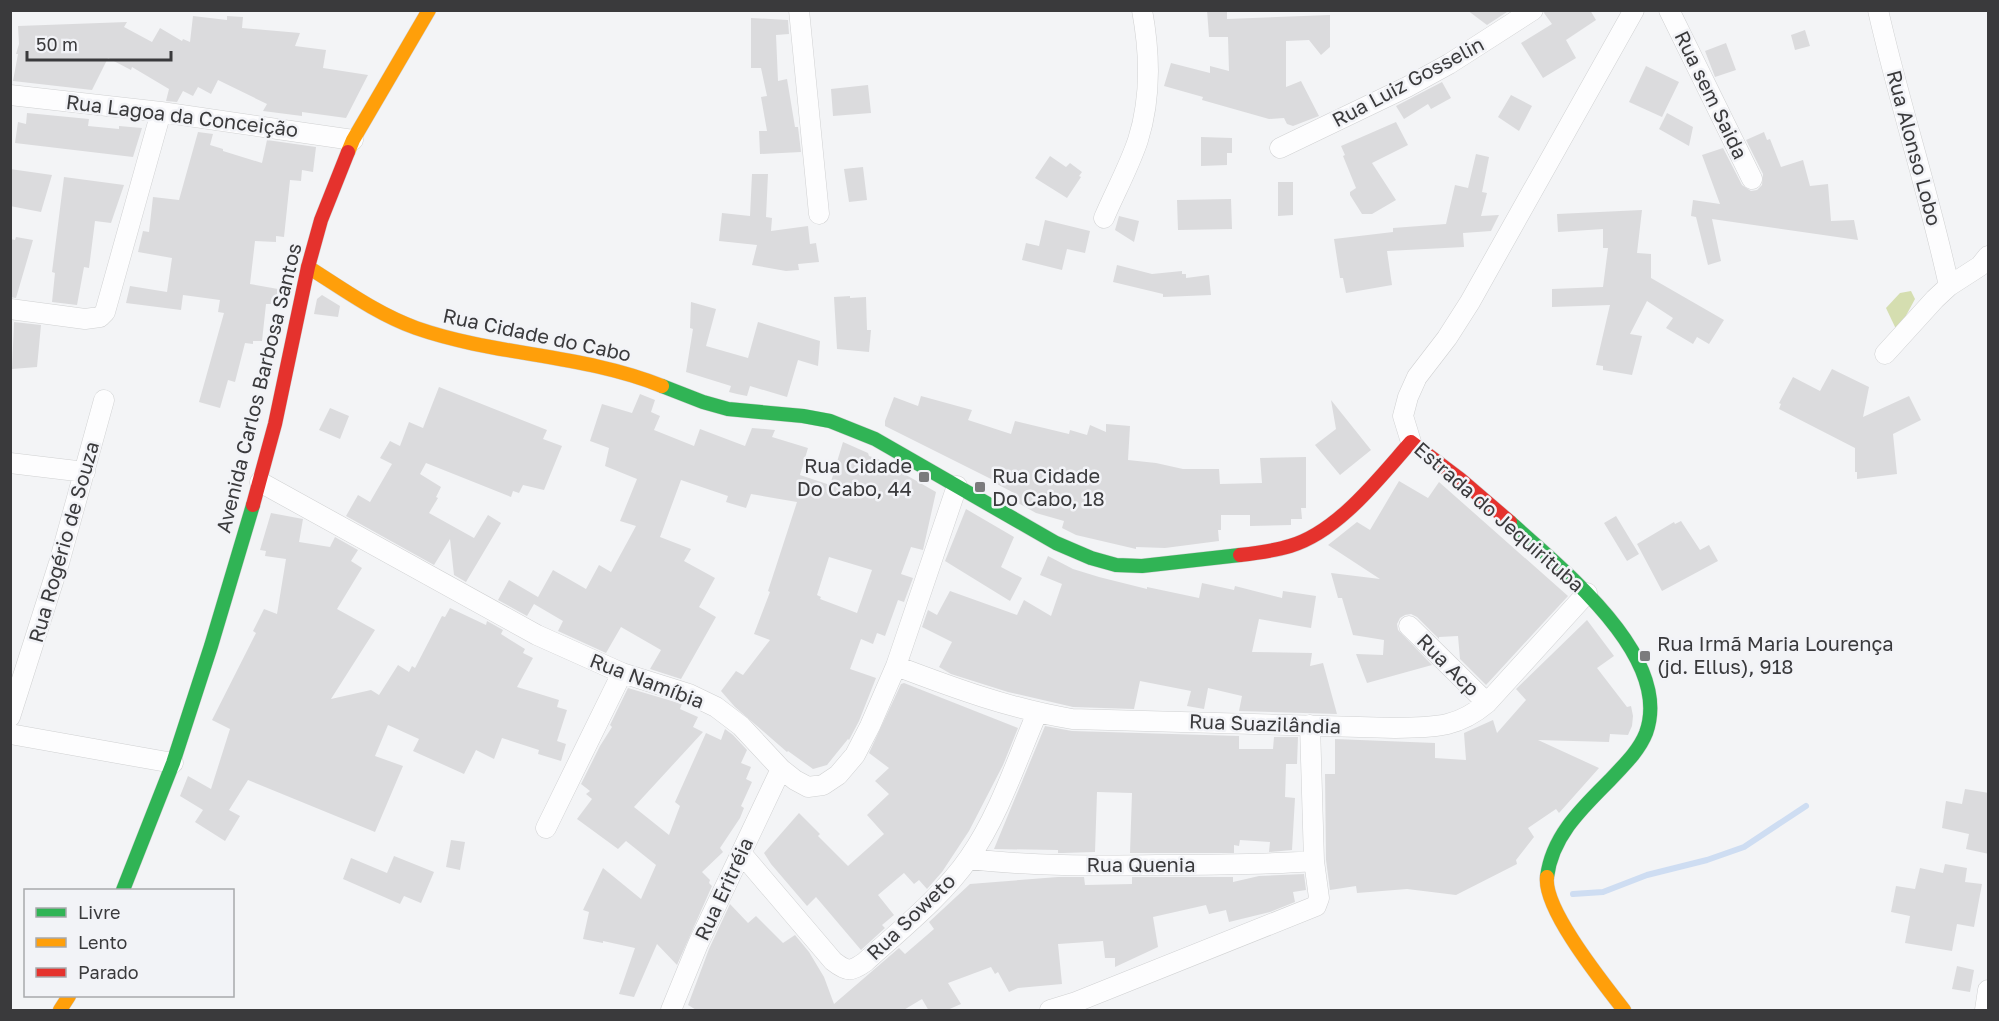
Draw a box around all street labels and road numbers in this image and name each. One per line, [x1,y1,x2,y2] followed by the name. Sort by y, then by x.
[1671,27,1753,163] street label: Rua sem Saida
[1328,31,1487,131] street label: Rua Luiz Gosselin
[1883,67,1947,228] street label: Rua Alonso Lobo
[65,89,300,141] street label: Rua Lagoa da Conceição
[210,240,306,535] street label: Avenida Carlos Barbosa Santos
[441,302,633,366] street label: Rua Cidade do Cabo
[1410,436,1589,596] street label: Estrada do Jequirituba
[23,438,103,645] street label: Rua Rogério de Souza
[1413,628,1485,700] street label: Rua Acp
[587,647,708,713] street label: Rua Namíbia
[1188,708,1342,738] street label: Rua Suazilândia
[689,833,757,944] street label: Rua Eritréia
[1086,852,1196,876] street label: Rua Quenia
[861,868,960,964] street label: Rua Soweto

